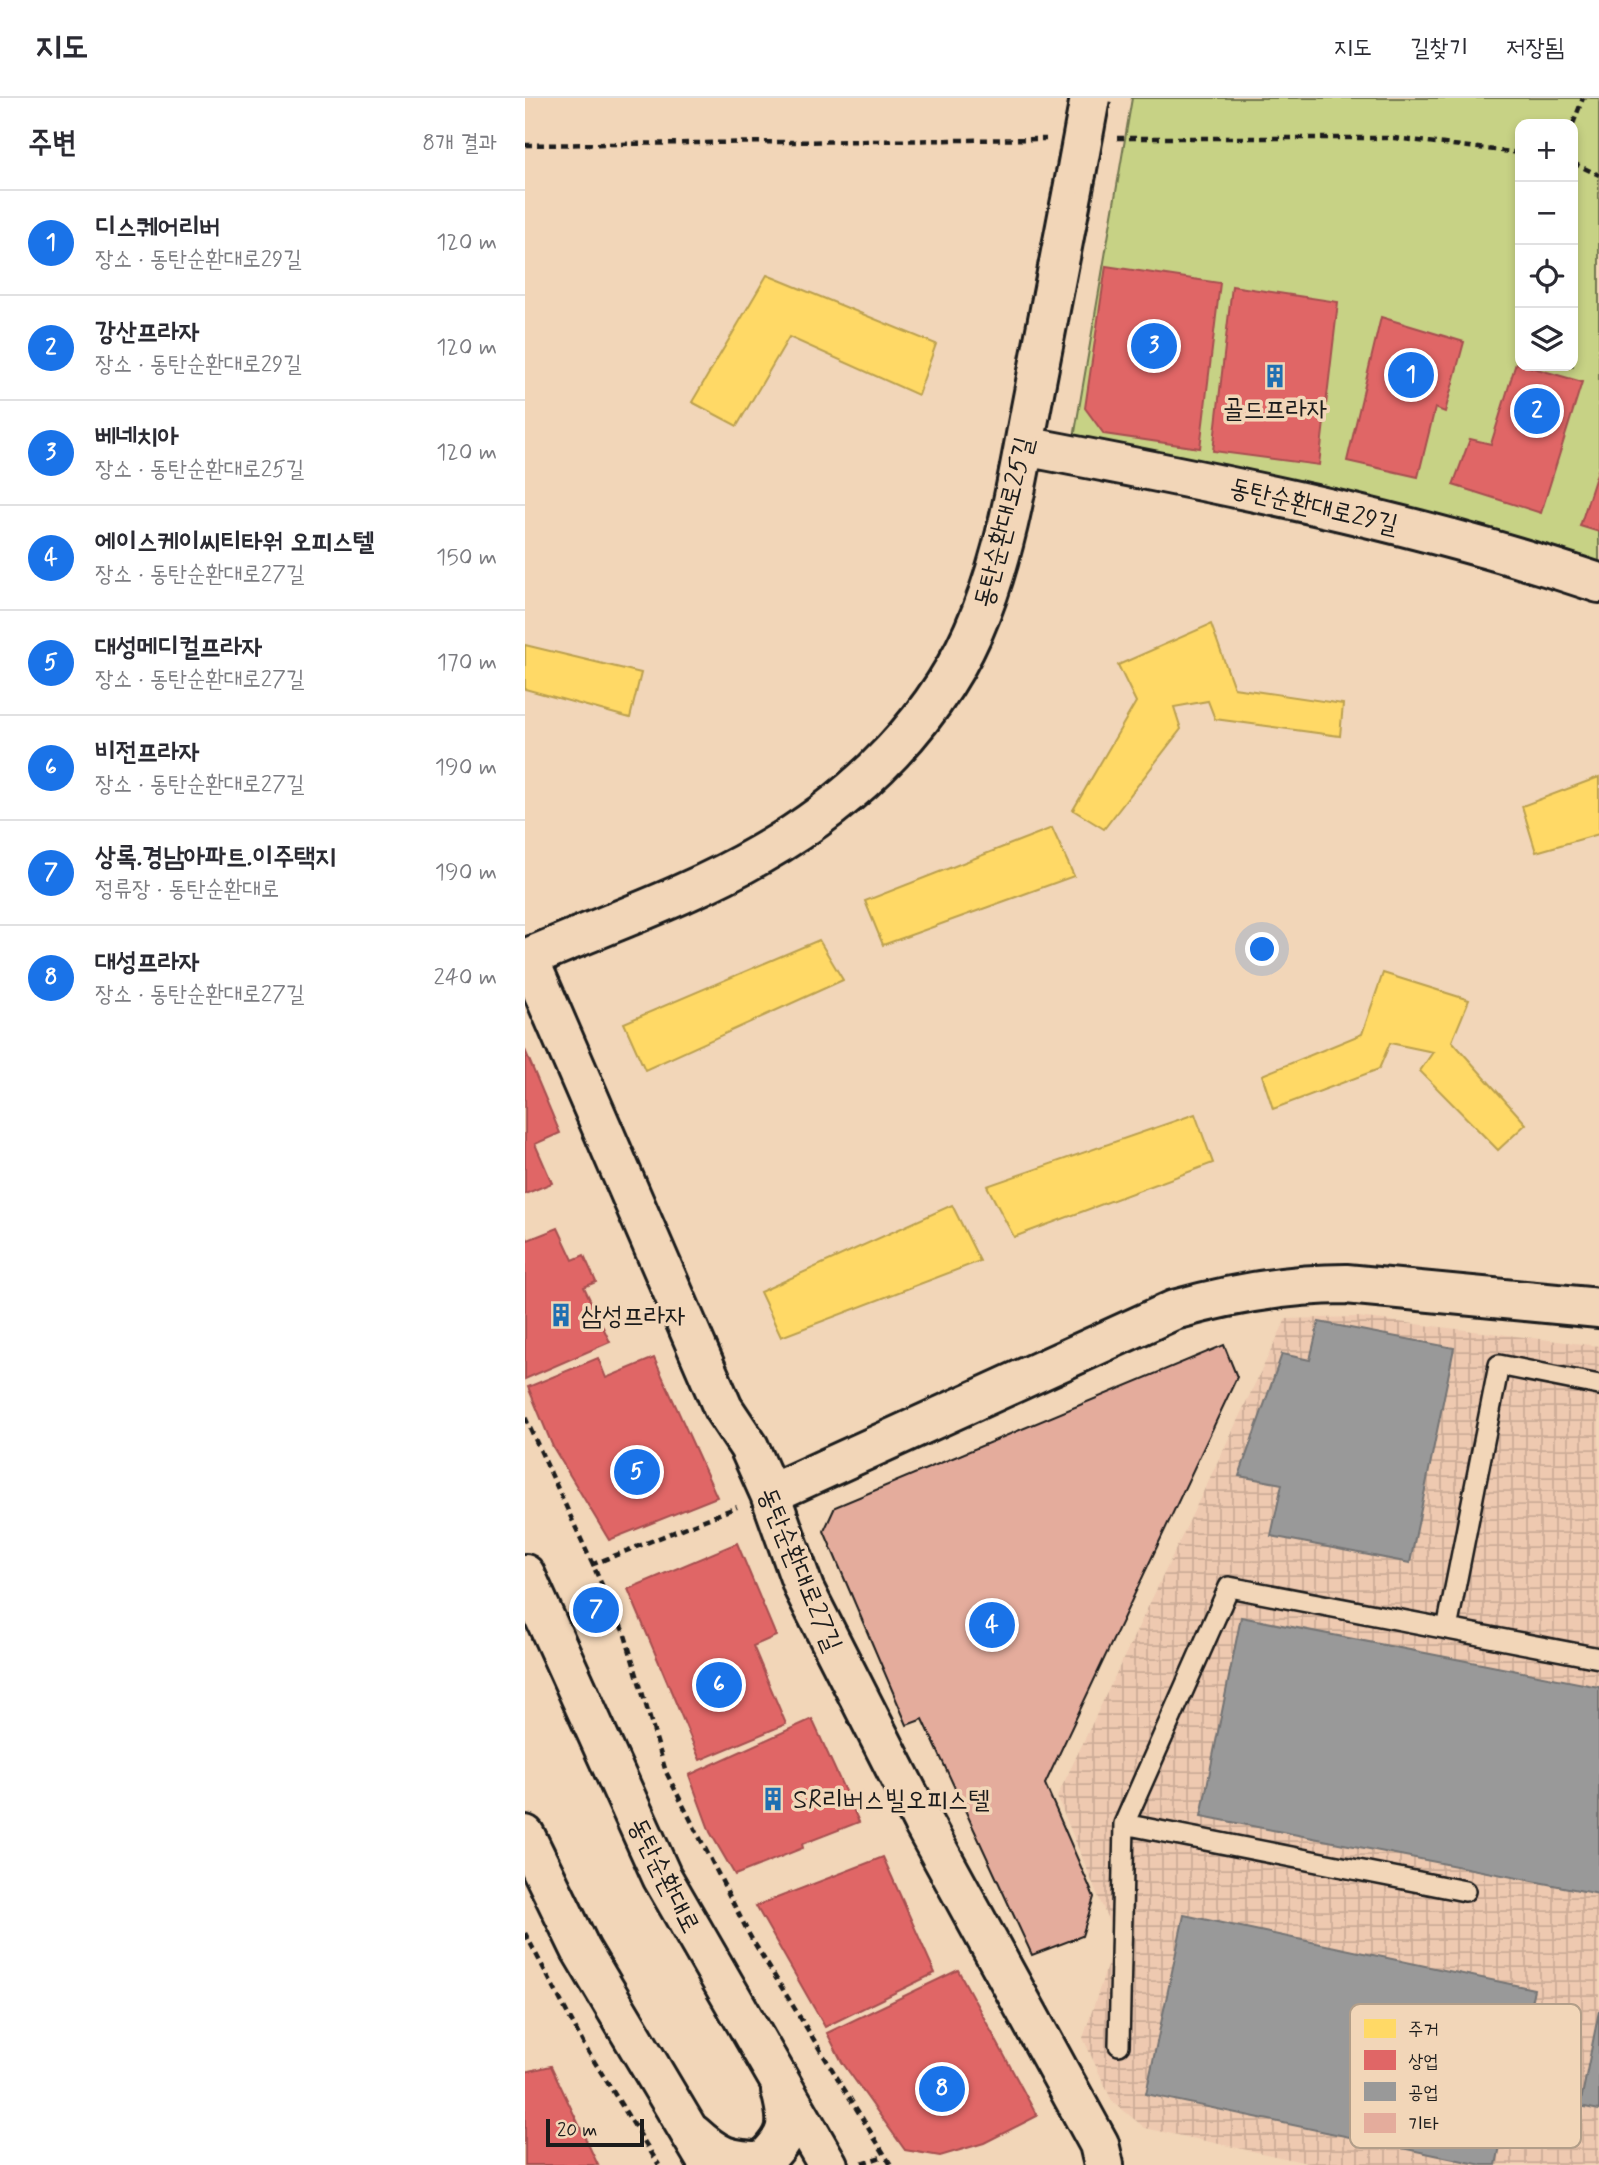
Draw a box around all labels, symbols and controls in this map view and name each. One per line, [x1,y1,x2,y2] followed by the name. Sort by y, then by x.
[35,26,88,70] text: 지도
[1334,33,1372,64] text: 지도
[1410,33,1468,64] text: 길찾기
[1506,33,1564,64] text: 저장됨
[1515,119,1578,371] map controls
[1515,119,1578,182] button: +
[28,124,76,163] text: 주변
[422,129,497,159] text: 8개 결과
[1515,182,1578,245] button: −
[95,211,221,245] text: 디스퀘어리버
[46,228,56,258] text: 1
[436,228,497,258] text: 120 m
[95,245,302,275] text: 장소 · 동탄순환대로29길
[1515,245,1578,308] button: locate
[1515,308,1578,371] button: layers
[95,316,200,350] text: 강산프라자
[1131,320,1177,372] pin: 3
[45,333,57,363] text: 2
[436,333,497,363] text: 120 m
[1388,349,1434,401] pin: 1
[95,350,302,380] text: 장소 · 동탄순환대로29길
[1261,362,1289,390] building icon: 골드프라자
[1514,385,1560,437] pin: 2
[1223,393,1327,427] place label: 골드프라자
[95,421,179,455] text: 베네치아
[967,433,1043,611] street label: 동탄순환대로25길
[46,438,56,468] text: 3
[436,438,497,468] text: 120 m
[95,455,304,485] text: 장소 · 동탄순환대로25길
[1226,471,1401,543] street label: 동탄순환대로29길
[95,526,374,560] text: 에이스케이씨티타워 오피스텔
[44,543,58,573] text: 4
[436,543,497,573] text: 150 m
[95,560,305,590] text: 장소 · 동탄순환대로27길
[95,631,262,665] text: 대성메디컬프라자
[44,648,58,678] text: 5
[437,648,497,678] text: 170 m
[95,665,305,695] text: 장소 · 동탄순환대로27길
[95,736,200,770] text: 비전프라자
[45,753,57,783] text: 6
[435,753,497,783] text: 190 m
[95,770,305,800] text: 장소 · 동탄순환대로27길
[95,841,336,875] text: 상록.경남아파트.이주택지
[44,858,58,888] text: 7
[435,858,497,888] text: 190 m
[95,875,279,905] text: 정류장 · 동탄순환대로
[1245,932,1279,966] your location
[95,946,200,980] text: 대성프라자
[45,963,57,993] text: 8
[433,963,497,993] text: 240 m
[95,980,305,1010] text: 장소 · 동탄순환대로27길
[581,1300,686,1334] place label: 삼성프라자
[547,1301,575,1329] building icon: 삼성프라자
[614,1446,660,1498] pin: 5
[749,1483,849,1657] street label: 동탄순환대로27길
[573,1584,619,1636] pin: 7
[969,1599,1015,1651] pin: 4
[696,1659,742,1711] pin: 6
[793,1784,989,1818] place label: SR리버스빌오피스텔
[759,1785,787,1813] building icon: SR리버스빌오피스텔
[620,1812,707,1940] street label: 동탄순환대로
[1350,2004,1581,2148] legend
[1408,2017,1439,2042] text: 주거
[1408,2049,1439,2074] text: 상업
[919,2063,965,2115] pin: 8
[1408,2080,1439,2105] text: 공업
[1408,2112,1439,2137] text: 기타
[546,2116,644,2148] scale bar
[557,2118,597,2143] text: 20 m

